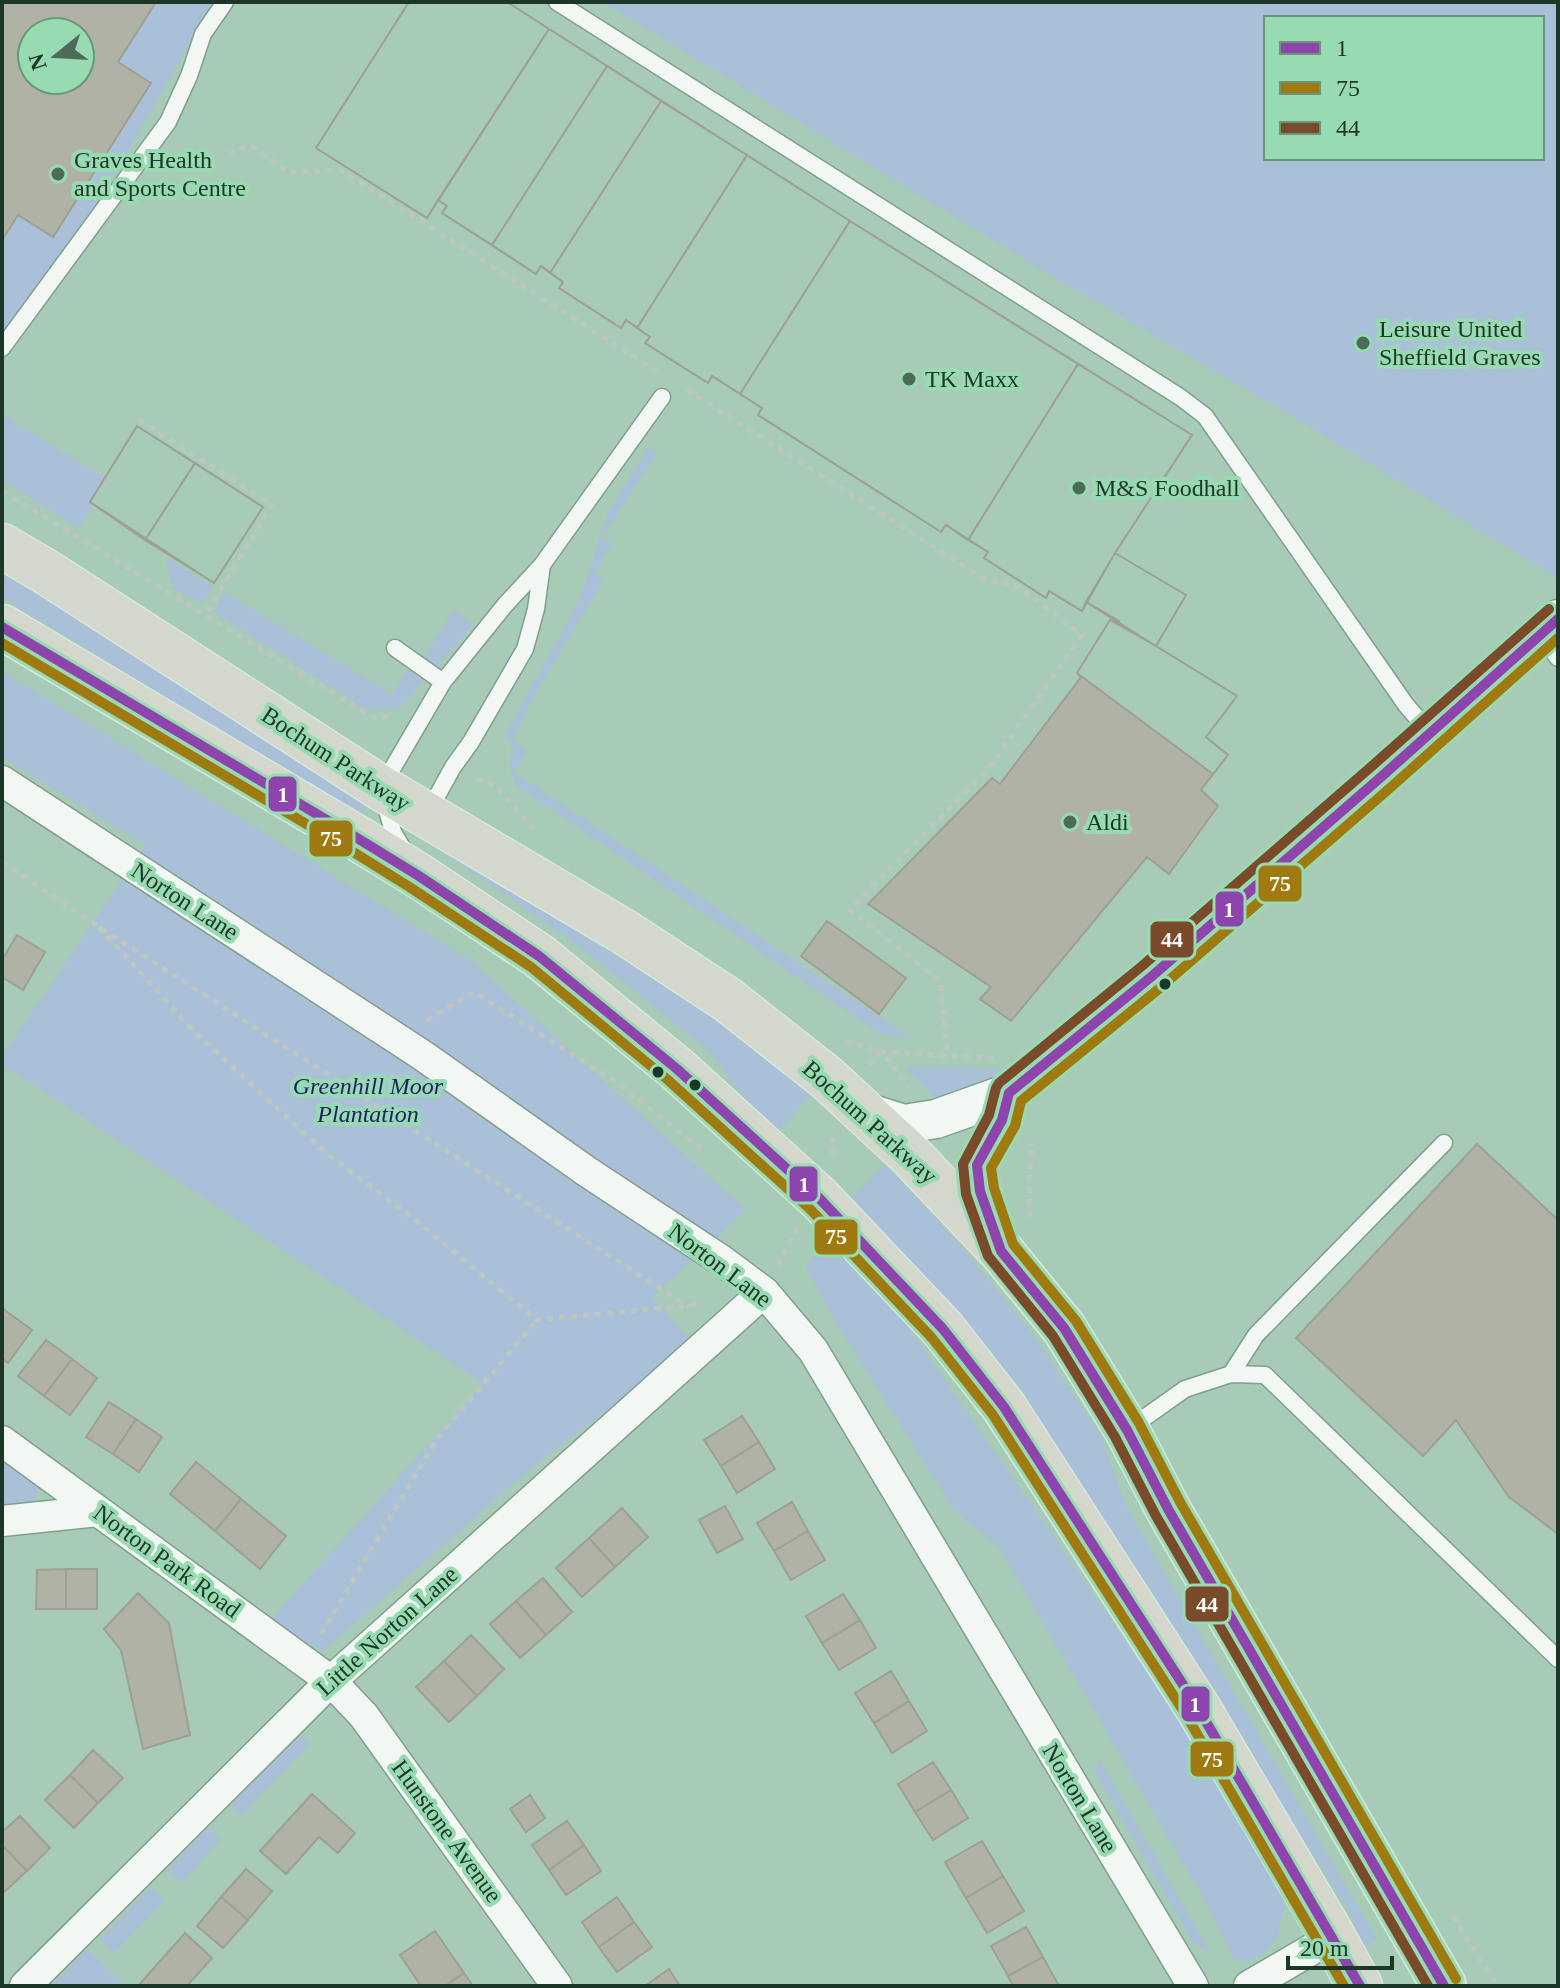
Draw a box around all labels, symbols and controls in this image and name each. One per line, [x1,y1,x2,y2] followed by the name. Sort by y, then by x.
[16,16,96,96] north arrow
[1264,16,1544,160] legend
[1336,35,1348,61] text: 1
[23,51,52,73] text: N
[1336,75,1360,101] text: 75
[1336,115,1360,141] text: 44
[74,147,246,201] place label: Graves Health and Sports Centre
[49,165,67,183] marker: Graves Health and Sports Centre
[1379,316,1541,370] place label: Leisure United Sheffield Graves
[1354,334,1372,352] marker: Leisure United Sheffield Graves
[925,366,1019,392] place label: TK Maxx
[900,370,918,388] marker: TK Maxx
[1095,475,1240,501] place label: M&S Foodhall
[1070,479,1088,497] marker: M&S Foodhall
[257,701,415,817] street label: Bochum Parkway
[267,775,298,813] line badge: 1
[278,782,289,807] text: 1
[1086,809,1129,835] place label: Aldi
[1061,813,1079,831] marker: Aldi
[308,819,354,858] line badge: 75
[320,826,342,851] text: 75
[127,857,243,945] street label: Norton Lane
[1257,864,1303,903] line badge: 75
[1269,871,1291,896] text: 75
[1214,890,1245,928] line badge: 1
[1224,897,1235,922] text: 1
[1149,920,1195,959] line badge: 44
[1161,927,1183,952] text: 44
[1157,976,1173,992] unlabelled marker
[798,1055,942,1189] street label: Bochum Parkway
[650,1064,666,1080] unlabelled marker
[293,1073,444,1127] park label: Greenhill Moor Plantation
[687,1077,703,1093] unlabelled marker
[788,1165,819,1203] line badge: 1
[799,1172,810,1197] text: 1
[663,1218,777,1312] street label: Norton Lane
[813,1218,859,1256] line badge: 75
[825,1224,847,1249] text: 75
[89,1499,245,1623] street label: Norton Park Road
[311,1561,463,1701] street label: Little Norton Lane
[1184,1585,1230,1623] line badge: 44
[1196,1592,1218,1617] text: 44
[1180,1685,1211,1723] line badge: 1
[1190,1692,1201,1717] text: 1
[1037,1739,1123,1857] street label: Norton Lane
[1189,1740,1235,1778] line badge: 75
[1201,1747,1223,1772] text: 75
[387,1755,507,1907] street label: Hunstone Avenue
[1288,1920,1392,1970] scale bar
[1300,1935,1349,1961] text: 20 m

